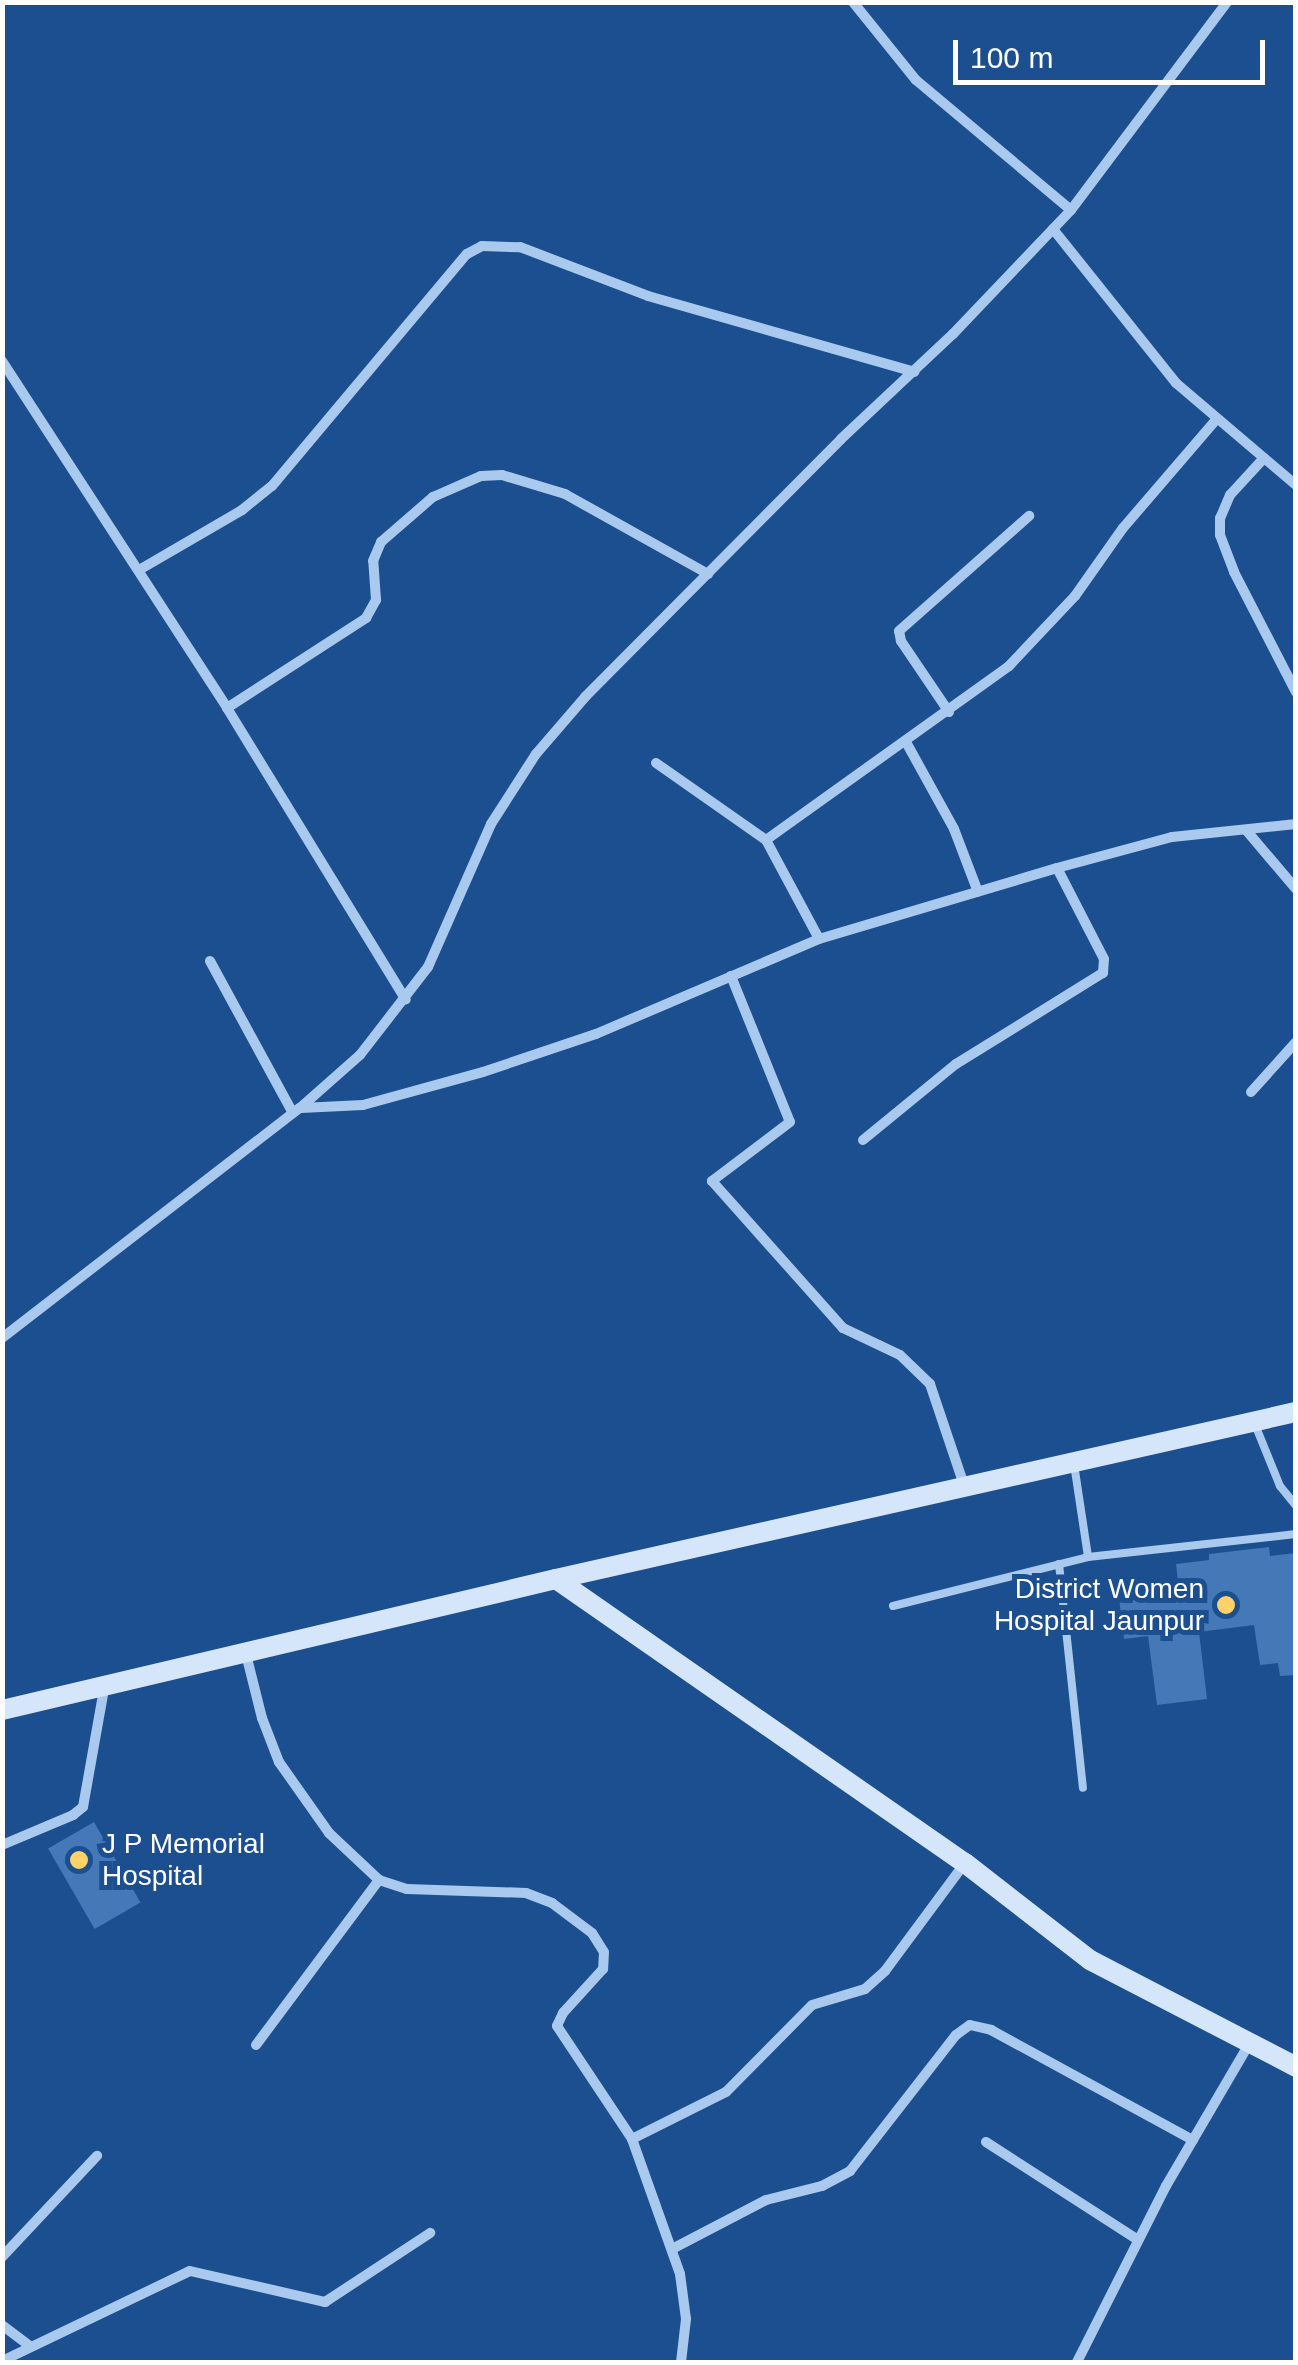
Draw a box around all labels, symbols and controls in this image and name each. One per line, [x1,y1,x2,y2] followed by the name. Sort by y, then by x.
[958,20,1270,82] scale bar
[970,41,1053,74] text: 100 m
[994,1572,1204,1638] place label: District Women Hospital Jaunpur
[1213,1592,1239,1618] marker: District Women Hospital Jaunpur
[102,1827,265,1893] place label: J P Memorial Hospital
[66,1847,92,1873] marker: J P Memorial Hospital

